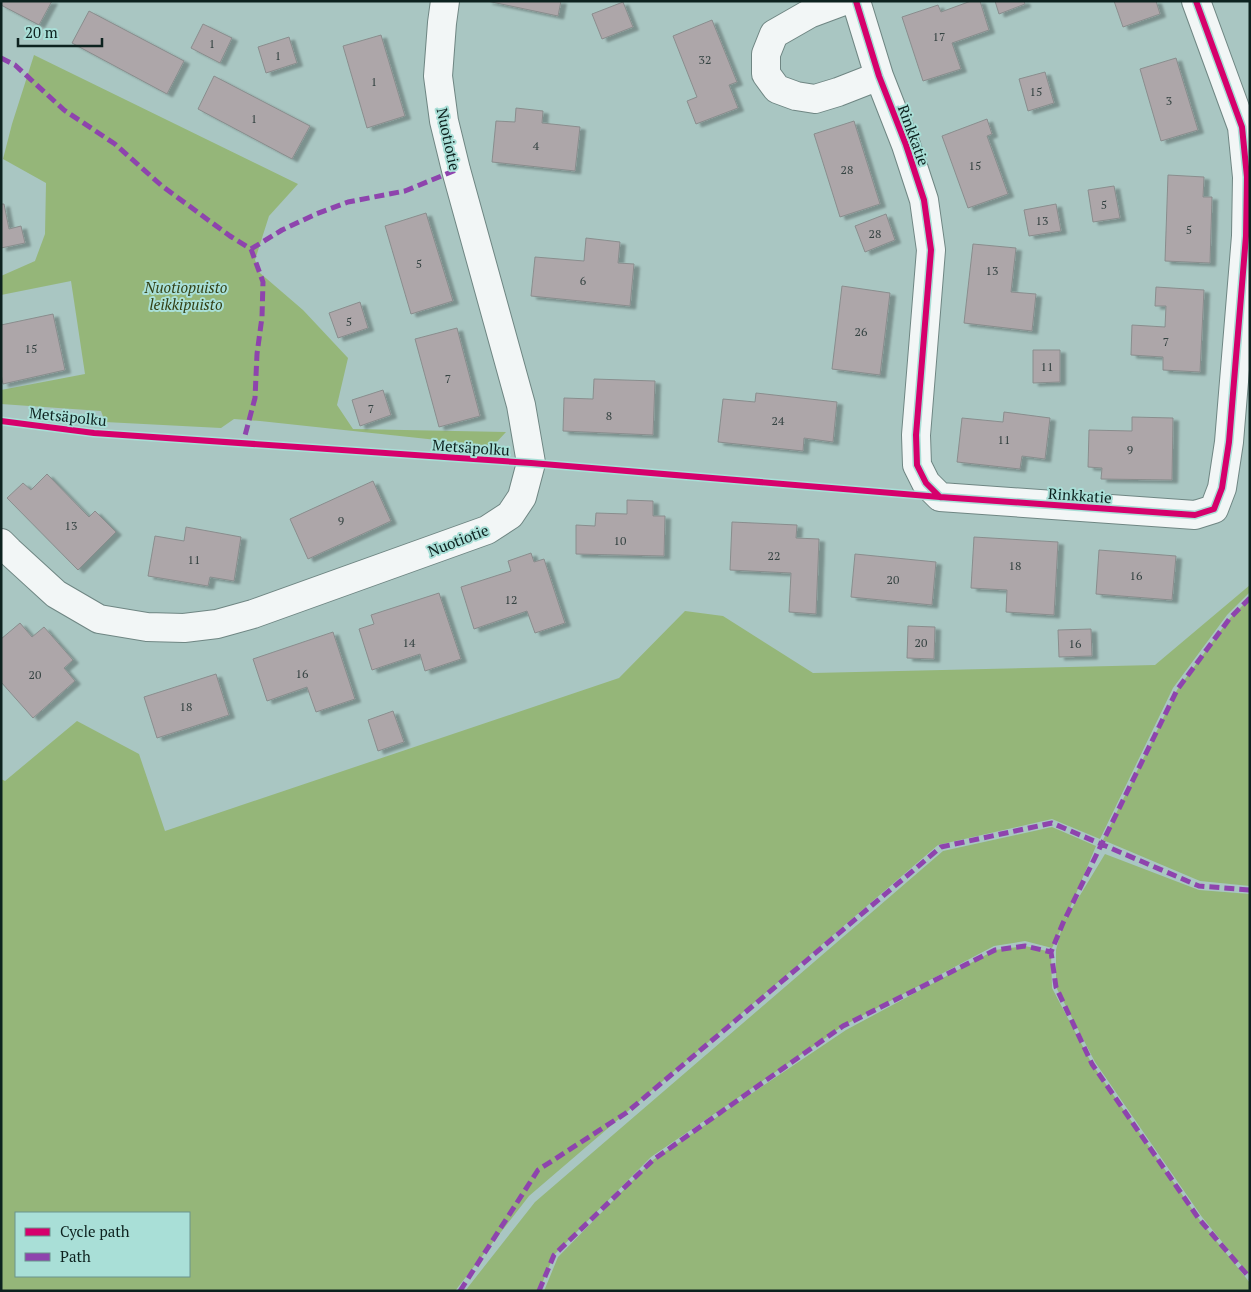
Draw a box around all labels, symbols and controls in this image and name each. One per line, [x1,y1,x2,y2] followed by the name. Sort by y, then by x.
[18,15,101,47] scale bar
[25,22,58,42] text: 20 m
[933,29,945,44] house number: 17
[209,36,215,51] house number: 1
[275,48,281,63] house number: 1
[699,52,711,67] house number: 32
[371,74,377,89] house number: 1
[1030,84,1042,99] house number: 15
[1166,93,1172,108] house number: 3
[894,102,934,168] street label: Rinkkatie
[433,106,465,172] street label: Nuotiotie
[251,111,257,126] house number: 1
[533,138,540,153] house number: 4
[969,158,981,173] house number: 15
[841,162,853,177] house number: 28
[1101,197,1107,212] house number: 5
[1036,213,1048,228] house number: 13
[1186,222,1192,237] house number: 5
[869,226,881,241] house number: 28
[416,256,422,271] house number: 5
[986,263,998,278] house number: 13
[580,273,587,288] house number: 6
[144,277,228,314] park label: Nuotiopuisto leikkipuisto
[346,314,352,329] house number: 5
[855,324,868,339] house number: 26
[1163,334,1169,349] house number: 7
[25,341,37,356] house number: 15
[1041,359,1053,374] house number: 11
[445,371,451,386] house number: 7
[368,401,374,416] house number: 7
[28,402,108,430] street label: Metsäpolku
[606,408,612,423] house number: 8
[772,413,785,428] house number: 24
[998,432,1010,447] house number: 11
[431,434,511,460] street label: Metsäpolku
[1127,442,1133,457] house number: 9
[1048,483,1112,507] street label: Rinkkatie
[338,513,344,528] house number: 9
[65,518,77,533] house number: 13
[425,519,491,561] street label: Nuotiotie
[614,533,626,548] house number: 10
[768,548,780,563] house number: 22
[188,552,200,567] house number: 11
[1009,558,1021,573] house number: 18
[1130,568,1143,583] house number: 16
[887,572,899,587] house number: 20
[505,592,517,607] house number: 12
[403,635,416,650] house number: 14
[915,635,927,650] house number: 20
[1069,636,1082,651] house number: 16
[296,666,309,681] house number: 16
[29,667,41,682] house number: 20
[180,699,192,714] house number: 18
[15,1212,190,1277] legend
[60,1221,130,1241] text: Cycle path
[60,1246,91,1266] text: Path

